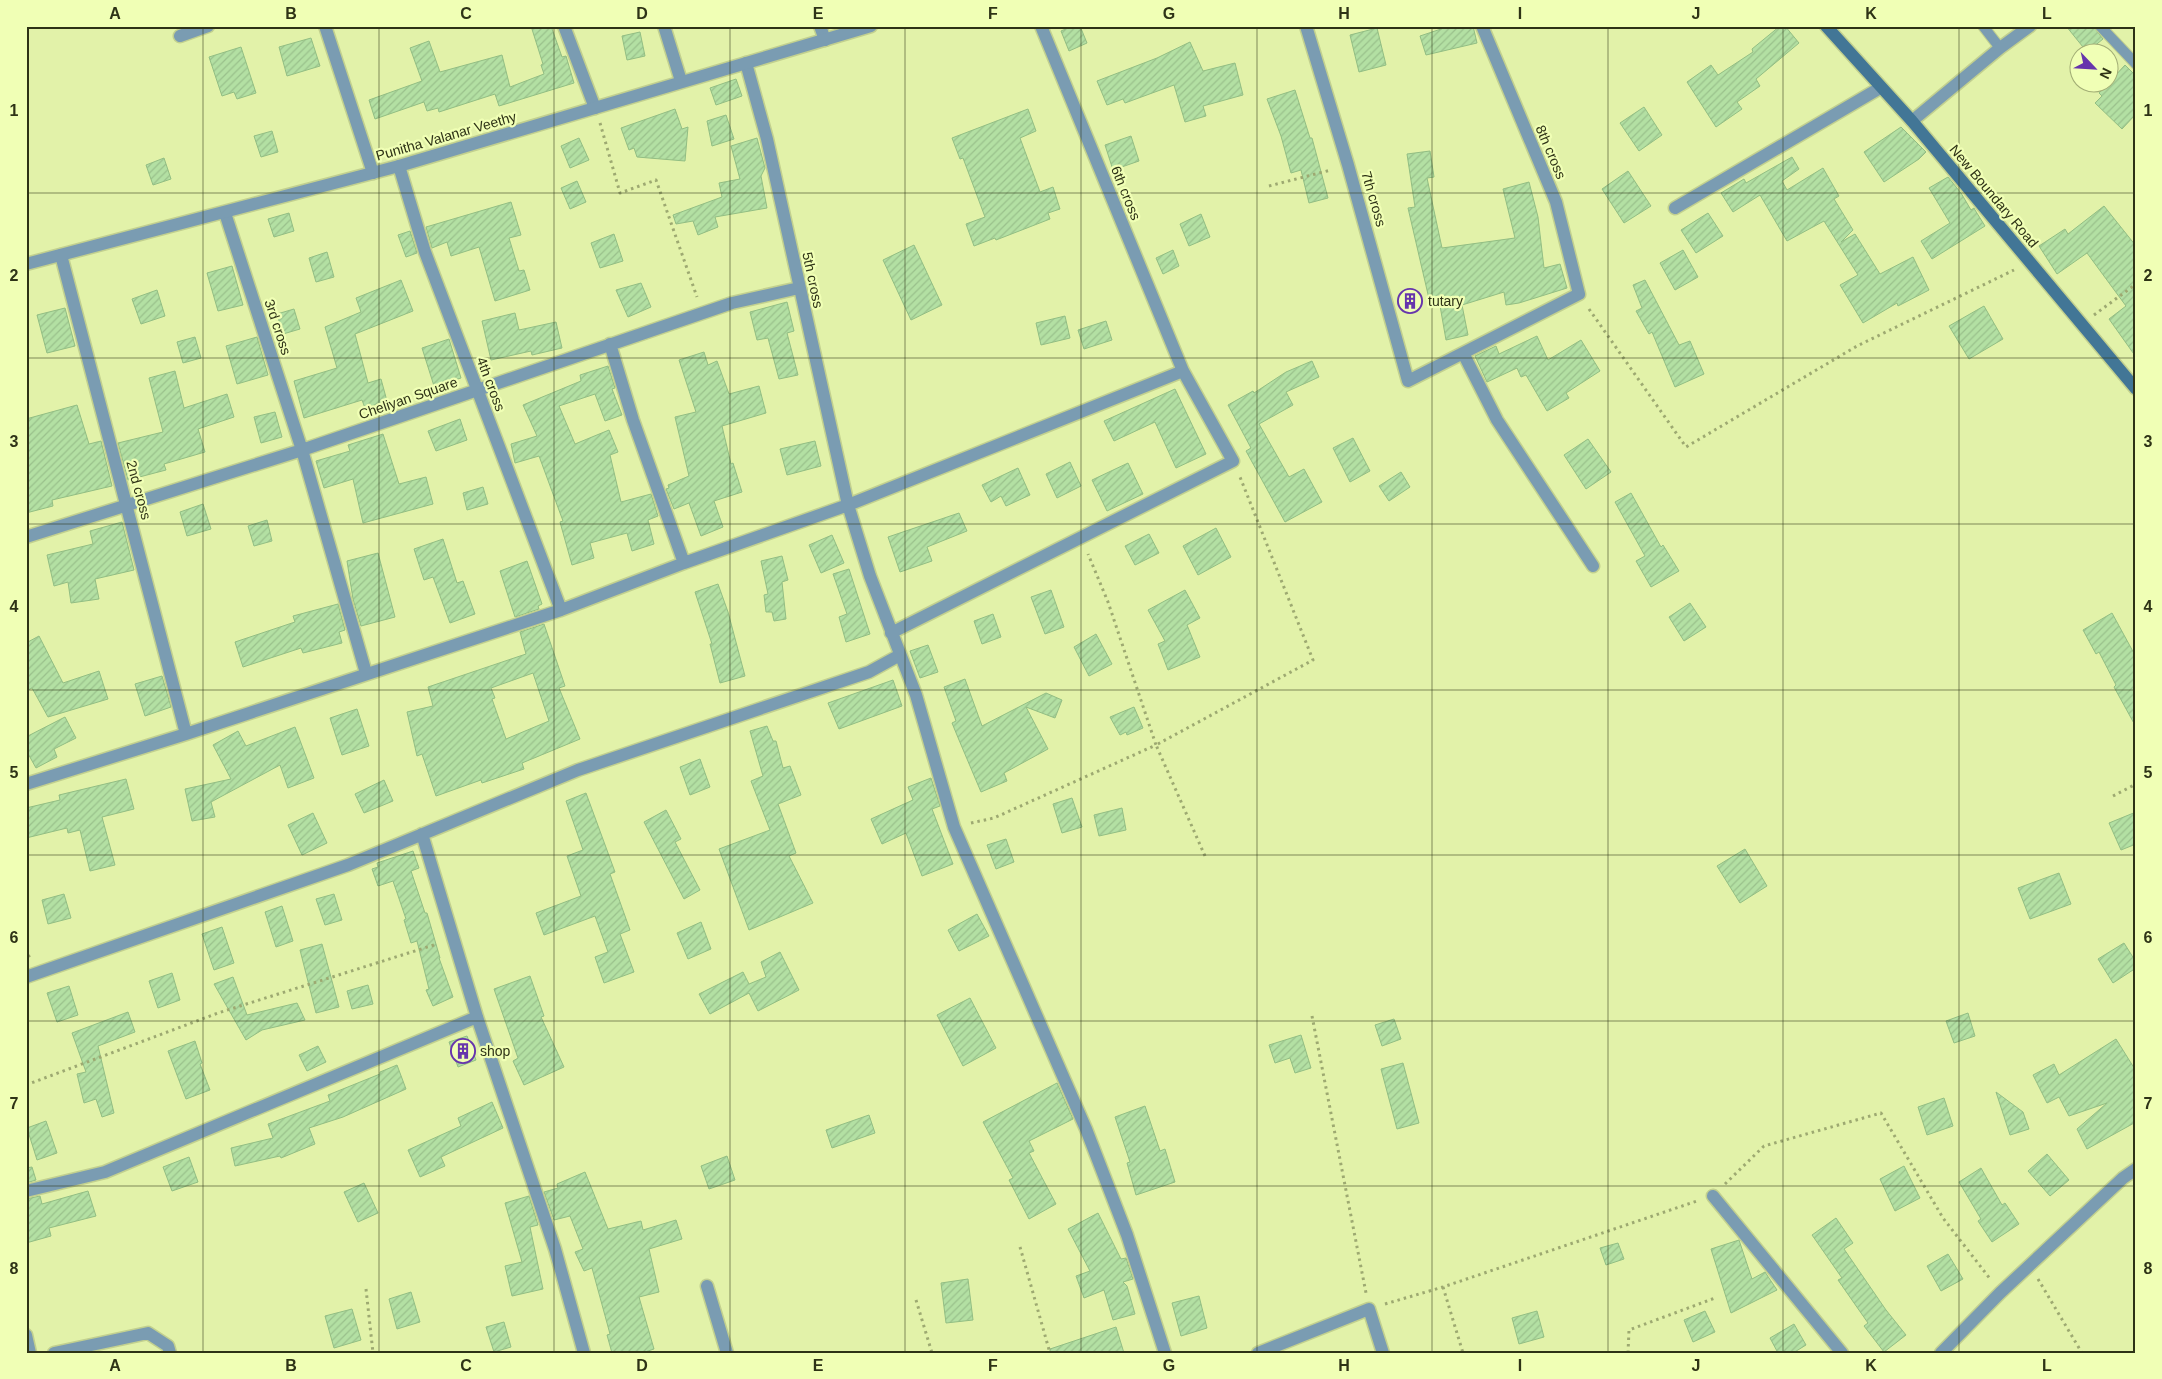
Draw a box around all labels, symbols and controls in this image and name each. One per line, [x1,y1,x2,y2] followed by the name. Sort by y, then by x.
[109,5,121,22] text: A
[285,5,297,22] text: B
[460,5,472,22] text: C
[636,5,648,22] text: D
[813,5,824,22] text: E
[988,5,998,22] text: F
[1163,5,1175,22] text: G
[1338,5,1350,22] text: H
[1518,5,1522,22] text: I
[1692,5,1700,22] text: J
[1865,5,1877,22] text: K
[2042,5,2052,22] text: L
[2070,42,2120,92] north arrow
[2096,66,2115,81] text: N
[10,102,19,119] text: 1
[2144,102,2153,119] text: 1
[374,108,518,164] street label: Punitha Valanar Veethy
[1533,123,1569,181] street label: 8th cross
[1946,141,2042,251] street label: New Boundary Road
[1108,164,1144,222] street label: 6th cross
[1358,169,1390,229] street label: 7th cross
[799,251,827,309] street label: 5th cross
[10,267,19,284] text: 2
[2144,267,2153,284] text: 2
[1397,288,1423,314] building icon: tutary
[1428,293,1463,309] place label: tutary
[261,297,295,357] street label: 3rd cross
[473,355,509,413] street label: 4th cross
[356,374,460,422] street label: Cheliyan Square
[10,433,19,450] text: 3
[2144,433,2153,450] text: 3
[123,459,155,521] street label: 2nd cross
[10,598,19,615] text: 4
[2144,598,2153,615] text: 4
[10,764,19,781] text: 5
[2144,764,2153,781] text: 5
[10,929,19,946] text: 6
[2144,929,2153,946] text: 6
[450,1038,476,1064] building icon: shop
[480,1043,511,1059] place label: shop
[10,1095,19,1112] text: 7
[2144,1095,2153,1112] text: 7
[10,1260,19,1277] text: 8
[2144,1260,2153,1277] text: 8
[109,1357,121,1374] text: A
[285,1357,297,1374] text: B
[460,1357,472,1374] text: C
[636,1357,648,1374] text: D
[813,1357,824,1374] text: E
[988,1357,998,1374] text: F
[1163,1357,1175,1374] text: G
[1338,1357,1350,1374] text: H
[1518,1357,1522,1374] text: I
[1692,1357,1700,1374] text: J
[1865,1357,1877,1374] text: K
[2042,1357,2052,1374] text: L

